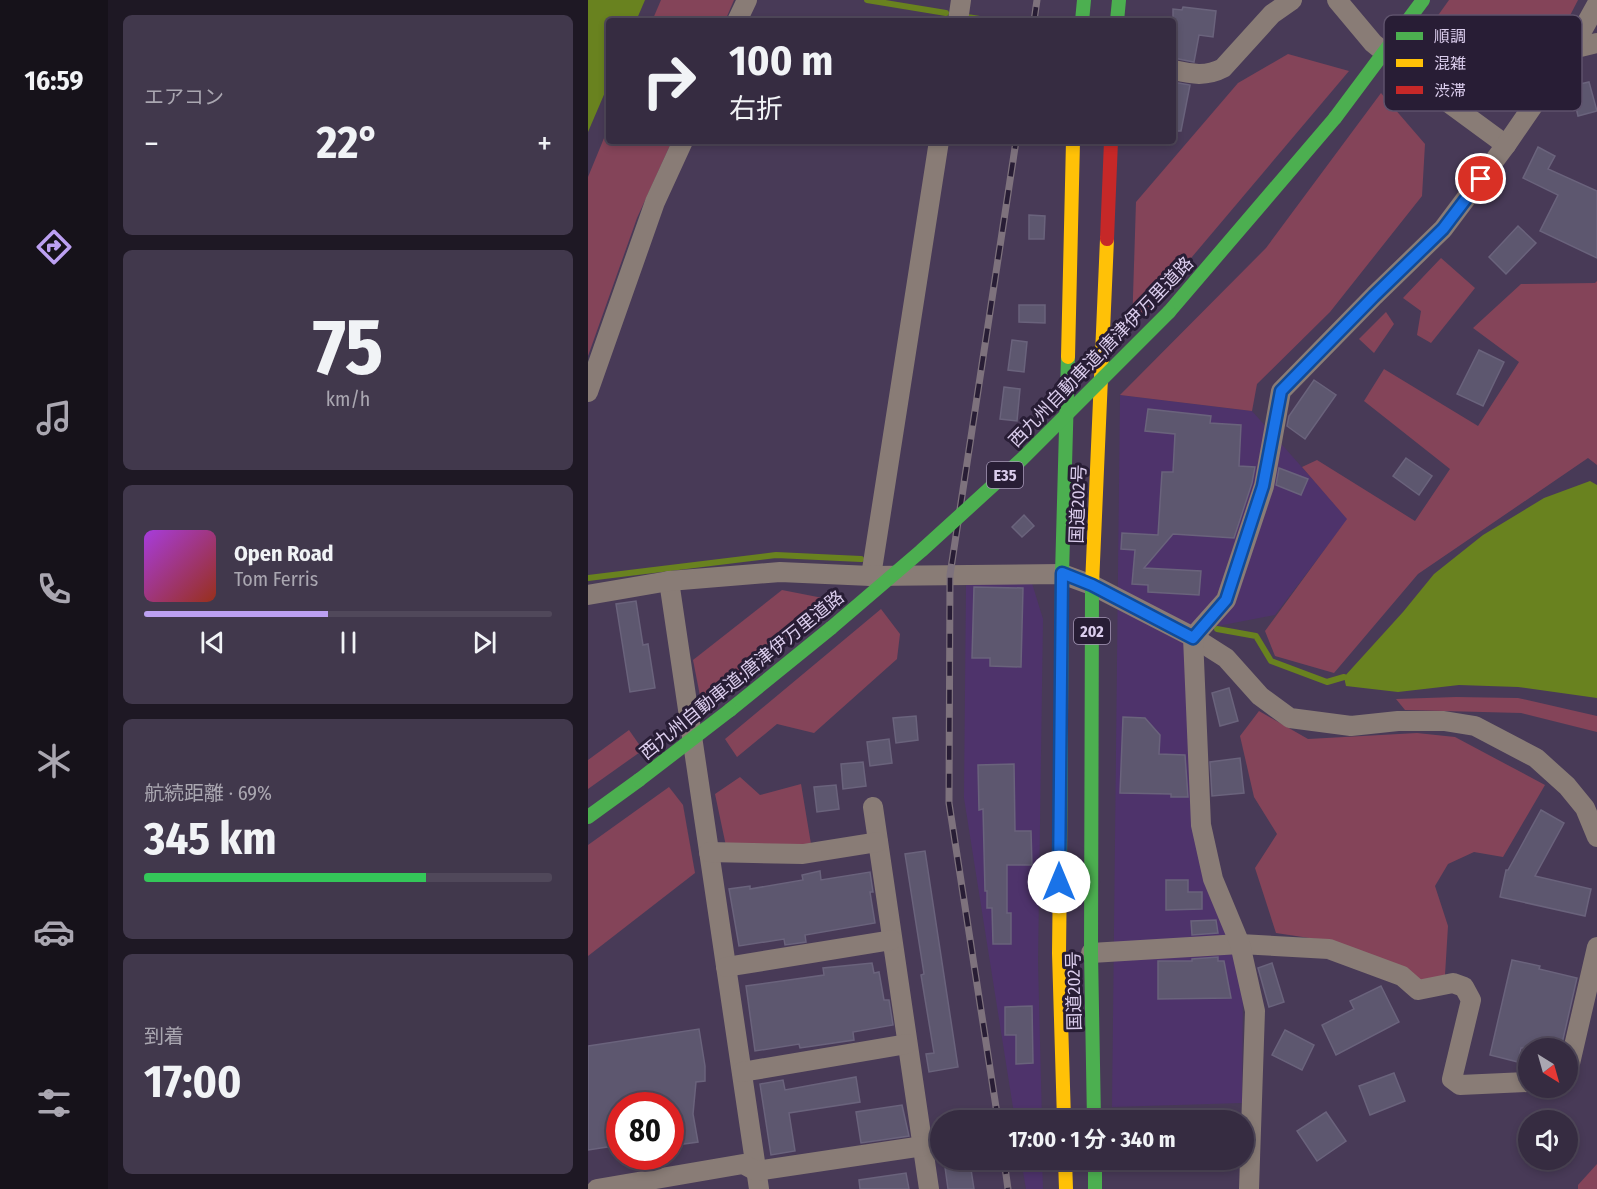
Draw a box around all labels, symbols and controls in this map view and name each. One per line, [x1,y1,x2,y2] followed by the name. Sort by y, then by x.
[1384,15,1582,111] legend
[1434,27,1466,46] text: 順調
[729,36,833,86] text: 100 m
[630,42,708,120] icon: right
[1434,54,1466,73] text: 混雑
[25,65,83,97] text: 16:59
[1434,81,1466,100] text: 渋滞
[144,85,224,109] text: エアコン
[729,93,783,125] text: 右折
[317,116,379,170] text: 22°
[144,124,159,164] text: −
[537,124,552,164] text: +
[1455,153,1506,204] pin
[1464,162,1497,195] icon: arrive
[33,226,75,268] icon: directions
[1004,252,1198,452] street label: 西九州自動車道;唐津伊万里道路
[313,301,383,395] text: 75
[326,387,370,411] text: km/h
[33,397,75,439] icon: music
[987,462,1023,488] road number: E35
[1066,464,1090,544] street label: 国道202号
[234,540,334,567] text: Open Road
[234,567,318,591] text: Tom Ferris
[33,568,75,610] icon: phone
[636,586,848,764] street label: 西九州自動車道;唐津伊万里道路
[1074,618,1110,644] road number: 202
[196,626,229,659] icon: previous
[332,626,365,659] icon: pause
[468,626,501,659] icon: next
[33,740,75,782] icon: climate
[144,781,272,805] text: 航続距離 · 69%
[144,812,277,866] text: 345 km
[1027,850,1091,914] position arrow
[33,911,75,953] icon: car
[1062,951,1086,1031] street label: 国道202号
[144,1024,184,1048] text: 到着
[1518,1038,1578,1098] north arrow
[1518,1038,1578,1170] map controls
[144,1055,242,1109] text: 17:00
[33,1082,75,1124] icon: filters
[606,1092,684,1170] speed limit sign: 80
[1518,1110,1578,1170] button: sound
[1008,1126,1176,1153] text: 17:00 · 1 分 · 340 m

